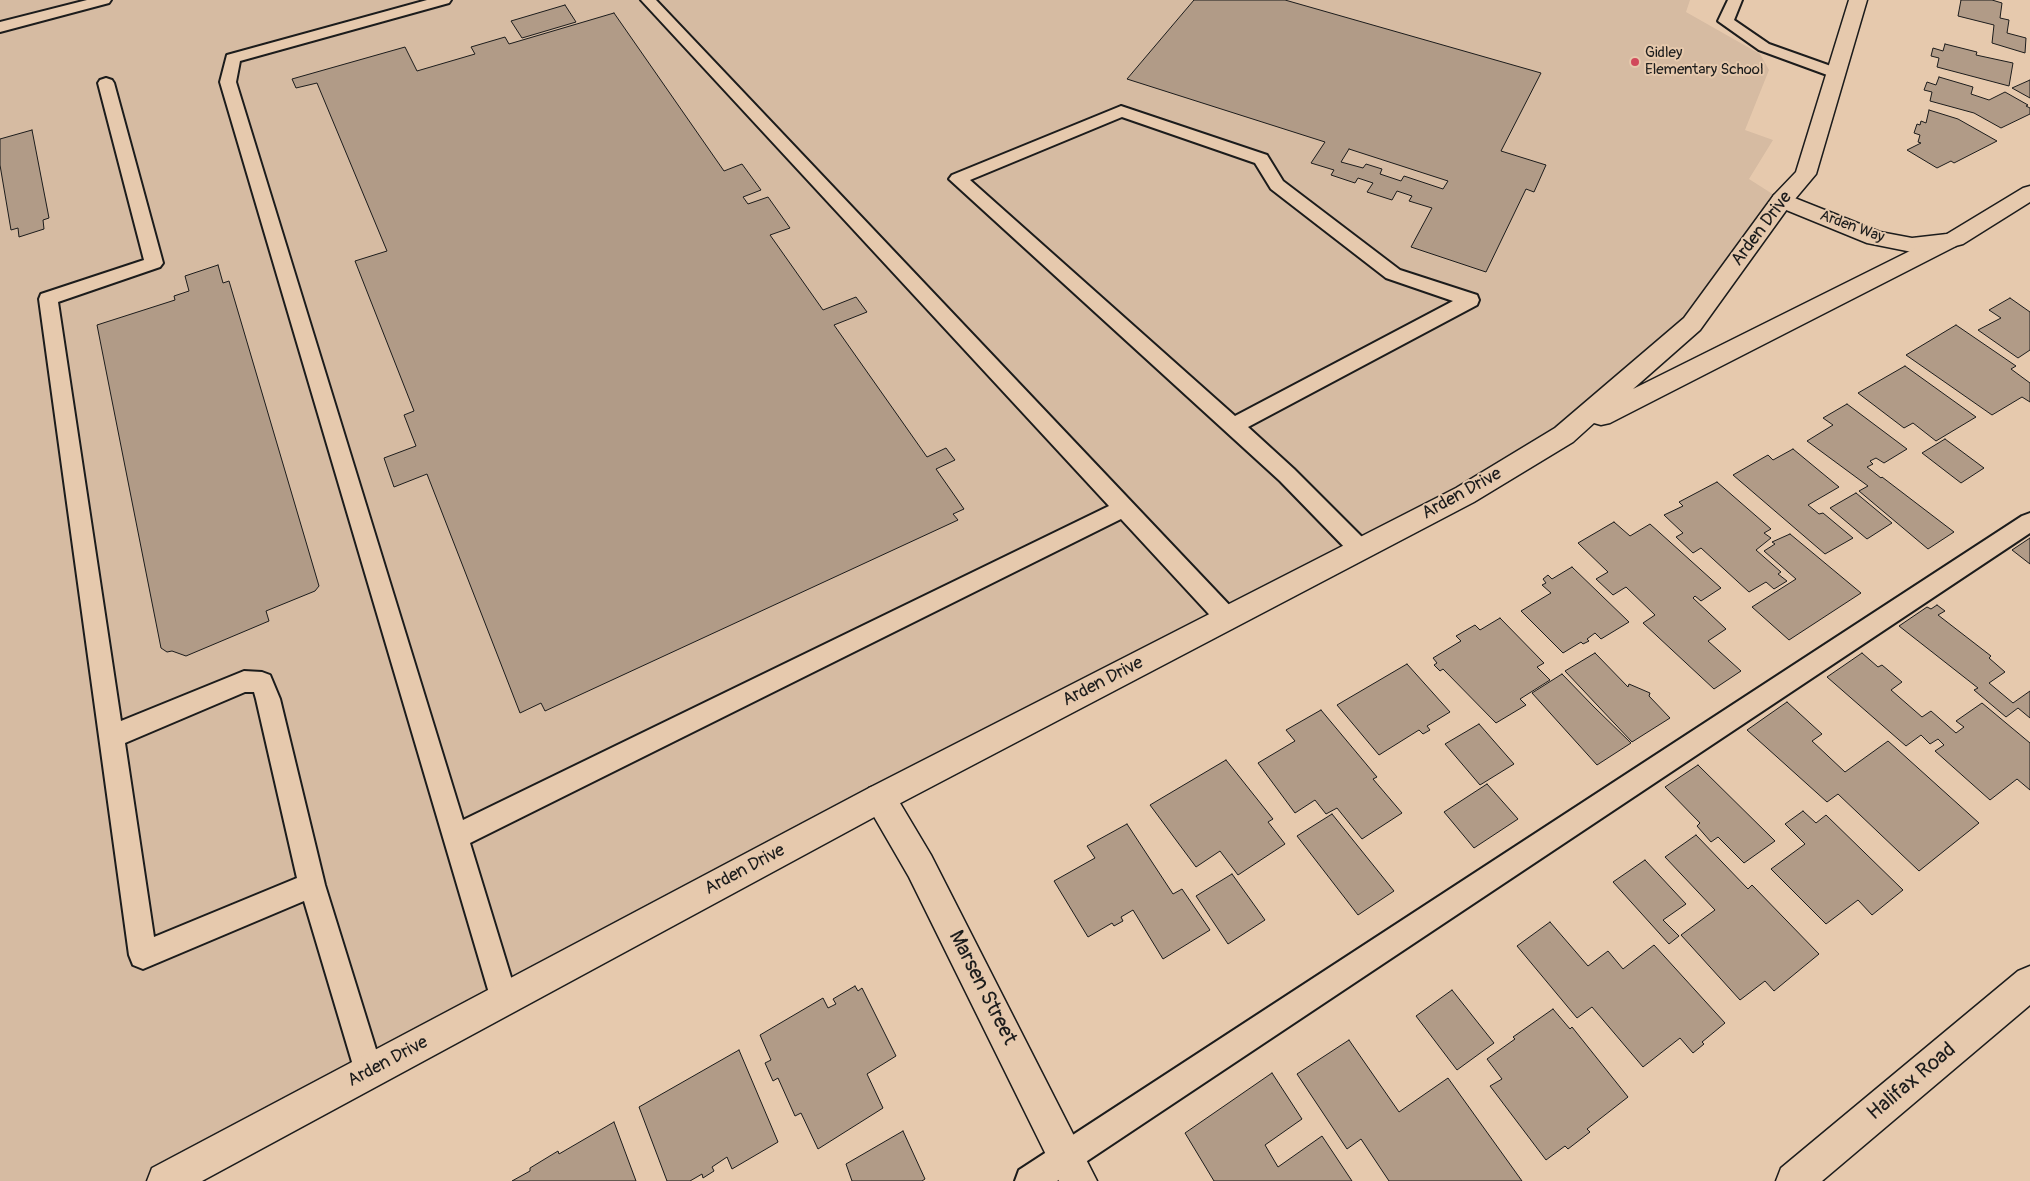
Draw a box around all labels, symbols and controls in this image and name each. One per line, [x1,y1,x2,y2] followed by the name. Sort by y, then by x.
[1645,44,1763,79] place label: Gidley Elementary School
[1629,56,1641,68] marker: Gidley Elementary School
[1727,187,1797,271] street label: Arden Drive
[1817,207,1887,247] street label: Arden Way
[1418,463,1506,525] street label: Arden Drive
[1059,652,1147,712] street label: Arden Drive
[701,840,789,900] street label: Arden Drive
[942,927,1022,1049] street label: Marsen Street
[344,1032,432,1092] street label: Arden Drive
[1863,1038,1961,1126] street label: Halifax Road

